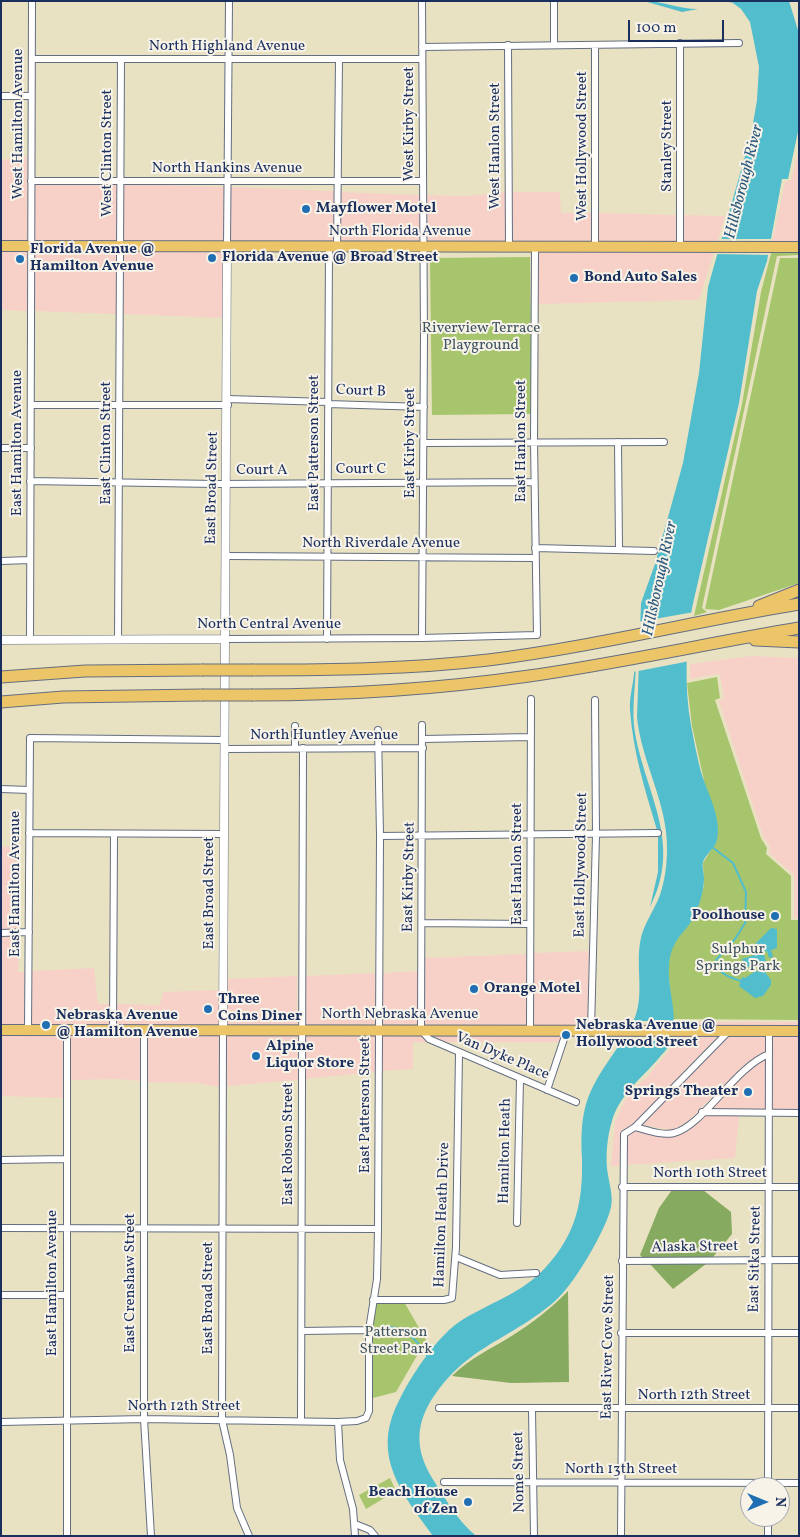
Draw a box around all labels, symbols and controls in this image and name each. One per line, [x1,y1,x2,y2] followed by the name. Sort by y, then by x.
[630,10,726,42] scale bar
[636,18,676,39] text: 100 m
[149,38,305,56] street label: North Highland Avenue
[10,49,28,199] street label: West Hamilton Avenue
[401,66,419,182] street label: West Kirby Street
[574,71,592,221] street label: West Hollywood Street
[487,82,505,210] street label: West Hanlon Street
[99,89,117,217] street label: West Clinton Street
[659,100,677,192] street label: Stanley Street
[722,123,768,241] water label: Hillsborough River
[152,160,302,178] street label: North Hankins Avenue
[316,200,436,218] place label: Mayflower Motel
[300,203,312,215] marker: Mayflower Motel
[329,223,471,241] street label: North Florida Avenue
[30,241,155,276] place label: Florida Avenue @ Hamilton Avenue
[222,249,438,267] place label: Florida Avenue @ Broad Street
[206,252,218,264] marker: Florida Avenue @ Broad Street
[14,253,26,265] marker: Florida Avenue @ Hamilton Avenue
[584,269,697,287] place label: Bond Auto Sales
[568,272,580,284] marker: Bond Auto Sales
[422,320,540,355] park label: Riverview Terrace Playground
[9,370,27,516] street label: East Hamilton Avenue
[306,375,324,511] street label: East Patterson Street
[513,380,531,502] street label: East Hanlon Street
[98,381,116,505] street label: East Clinton Street
[336,382,386,402] street label: Court B
[402,388,420,498] street label: East Kirby Street
[203,431,223,545] street label: East Broad Street
[336,461,386,479] street label: Court C
[236,462,288,480] street label: Court A
[639,520,683,638] water label: Hillsborough River
[302,535,460,553] street label: North Riverdale Avenue
[197,616,341,634] street label: North Central Avenue
[250,727,398,745] street label: North Huntley Avenue
[572,792,592,938] street label: East Hollywood Street
[509,803,527,925] street label: East Hanlon Street
[7,811,25,957] street label: East Hamilton Avenue
[400,822,420,932] street label: East Kirby Street
[201,836,219,950] street label: East Broad Street
[692,907,765,925] place label: Poolhouse
[769,910,781,922] marker: Poolhouse
[696,941,780,976] park label: Sulphur Springs Park
[484,980,580,998] place label: Orange Motel
[468,983,480,995] marker: Orange Motel
[218,991,302,1026] place label: Three Coins Diner
[202,1003,214,1015] marker: Three Coins Diner
[322,1006,478,1024] street label: North Nebraska Avenue
[56,1007,198,1042] place label: Nebraska Avenue @ Hamilton Avenue
[576,1017,716,1052] place label: Nebraska Avenue @ Hollywood Street
[40,1019,52,1031] marker: Nebraska Avenue @ Hamilton Avenue
[452,1029,552,1085] street label: Van Dyke Place
[560,1029,572,1041] marker: Nebraska Avenue @ Hollywood Street
[357,1037,375,1173] street label: East Patterson Street
[266,1038,354,1073] place label: Alpine Liquor Store
[250,1050,262,1062] marker: Alpine Liquor Store
[280,1083,298,1205] street label: East Robson Street
[625,1083,738,1101] place label: Springs Theater
[742,1086,754,1098] marker: Springs Theater
[496,1098,516,1204] street label: Hamilton Heath
[431,1142,455,1288] street label: Hamilton Heath Drive
[653,1165,767,1183] street label: North 10th Street
[746,1205,766,1313] street label: East Sitka Street
[44,1210,62,1356] street label: East Hamilton Avenue
[122,1213,140,1353] street label: East Crenshaw Street
[651,1238,739,1258] street label: Alaska Street
[200,1241,218,1355] street label: East Broad Street
[599,1274,619,1420] street label: East River Cove Street
[360,1324,432,1359] park label: Patterson Street Park
[638,1387,750,1405] street label: North 12th Street
[128,1398,240,1416] street label: North 12th Street
[510,1431,530,1513] street label: Nome Street
[565,1461,677,1479] street label: North 13th Street
[740,1477,790,1527] north arrow
[368,1484,458,1519] place label: Beach House of Zen
[462,1496,474,1508] marker: Beach House of Zen
[770,1497,789,1507] text: N

